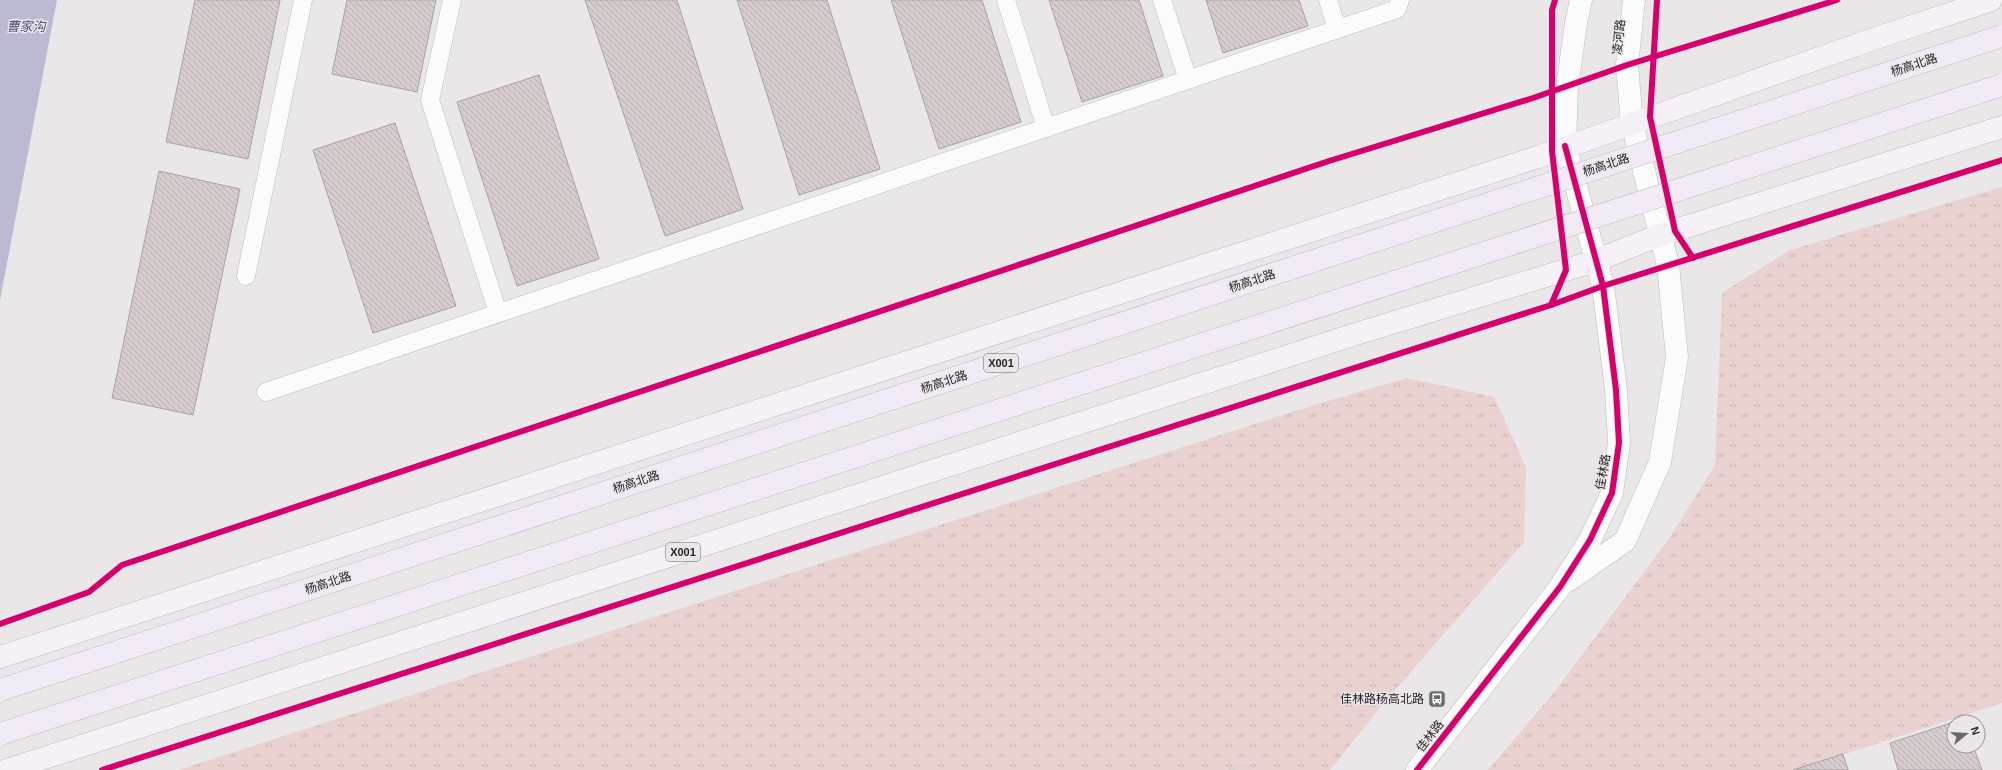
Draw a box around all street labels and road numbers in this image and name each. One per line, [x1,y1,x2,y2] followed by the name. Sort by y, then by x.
[1610,18,1628,56] street label: 凌河路
[1889,51,1939,79] street label: 杨高北路
[1581,151,1631,179] street label: 杨高北路
[1227,267,1277,295] street label: 杨高北路
[984,354,1018,372] road number: X001
[919,368,969,396] street label: 杨高北路
[1593,453,1613,491] street label: 佳林路
[611,468,661,496] street label: 杨高北路
[666,543,700,561] road number: X001
[303,569,353,597] street label: 杨高北路
[1413,718,1447,754] street label: 佳林路

